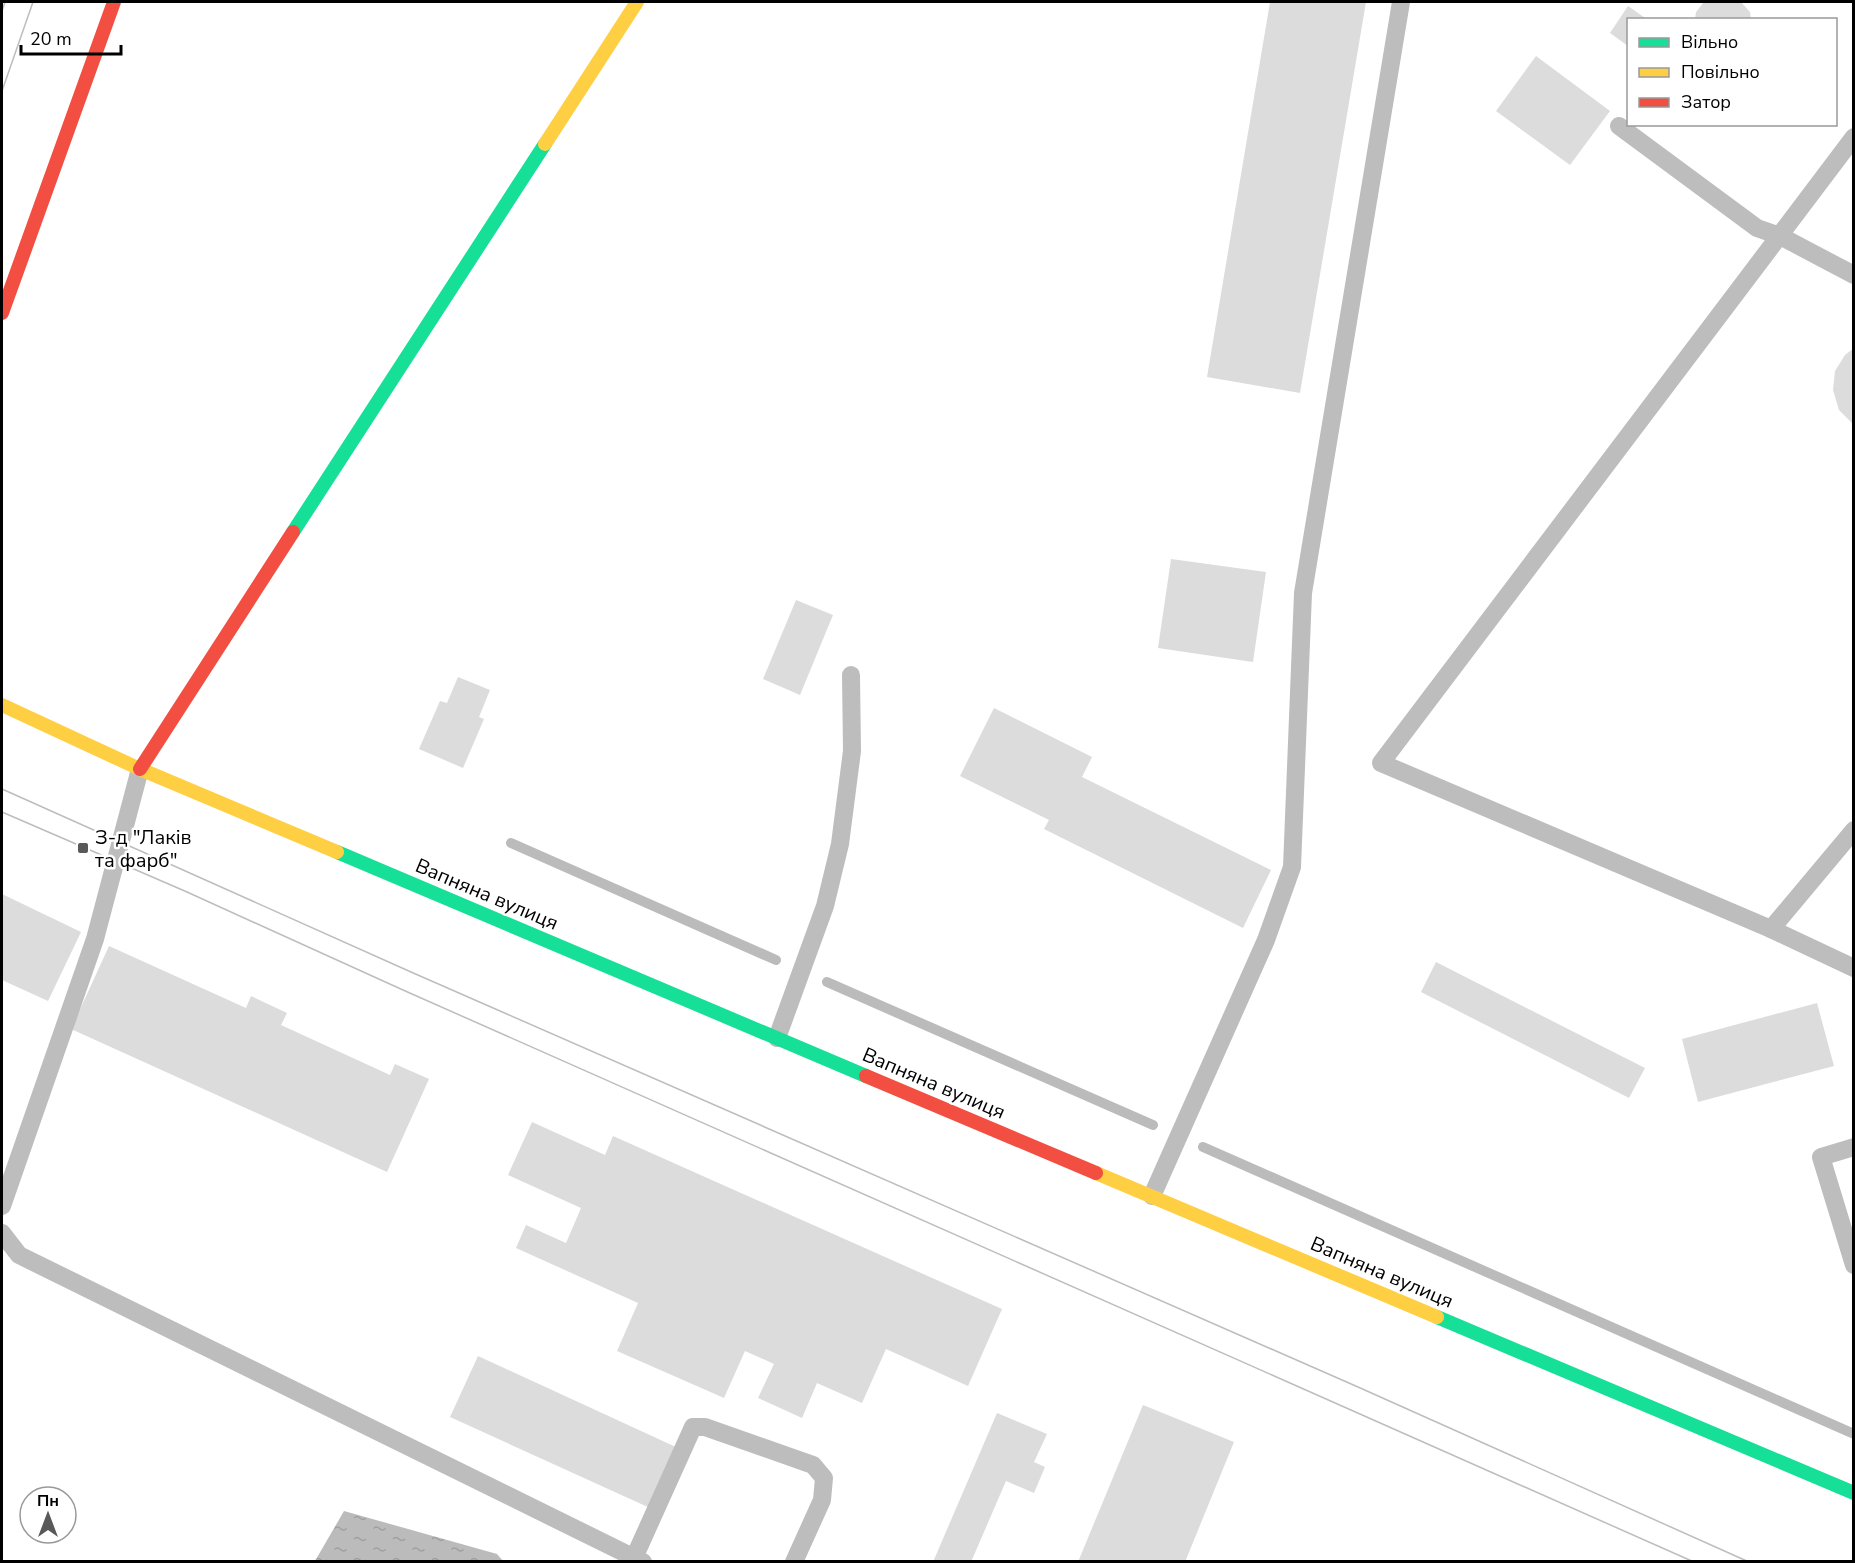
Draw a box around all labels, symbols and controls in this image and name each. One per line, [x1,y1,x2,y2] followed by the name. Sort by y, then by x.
[21,18,122,56] scale bar
[1627,18,1837,126] legend
[30,27,72,51] text: 20 m
[1681,30,1738,54] text: Вільно
[1681,60,1760,84] text: Повільно
[1681,90,1731,114] text: Затор
[95,824,192,874] place label: З-д "Лаків та фарб"
[76,841,90,855] marker: З-д "Лаків та фарб"
[411,852,562,937] street label: Вапняна вулиця
[858,1041,1009,1126] street label: Вапняна вулиця
[1306,1230,1457,1315] street label: Вапняна вулиця
[18,1485,78,1545] north arrow
[37,1490,59,1512] text: Пн

